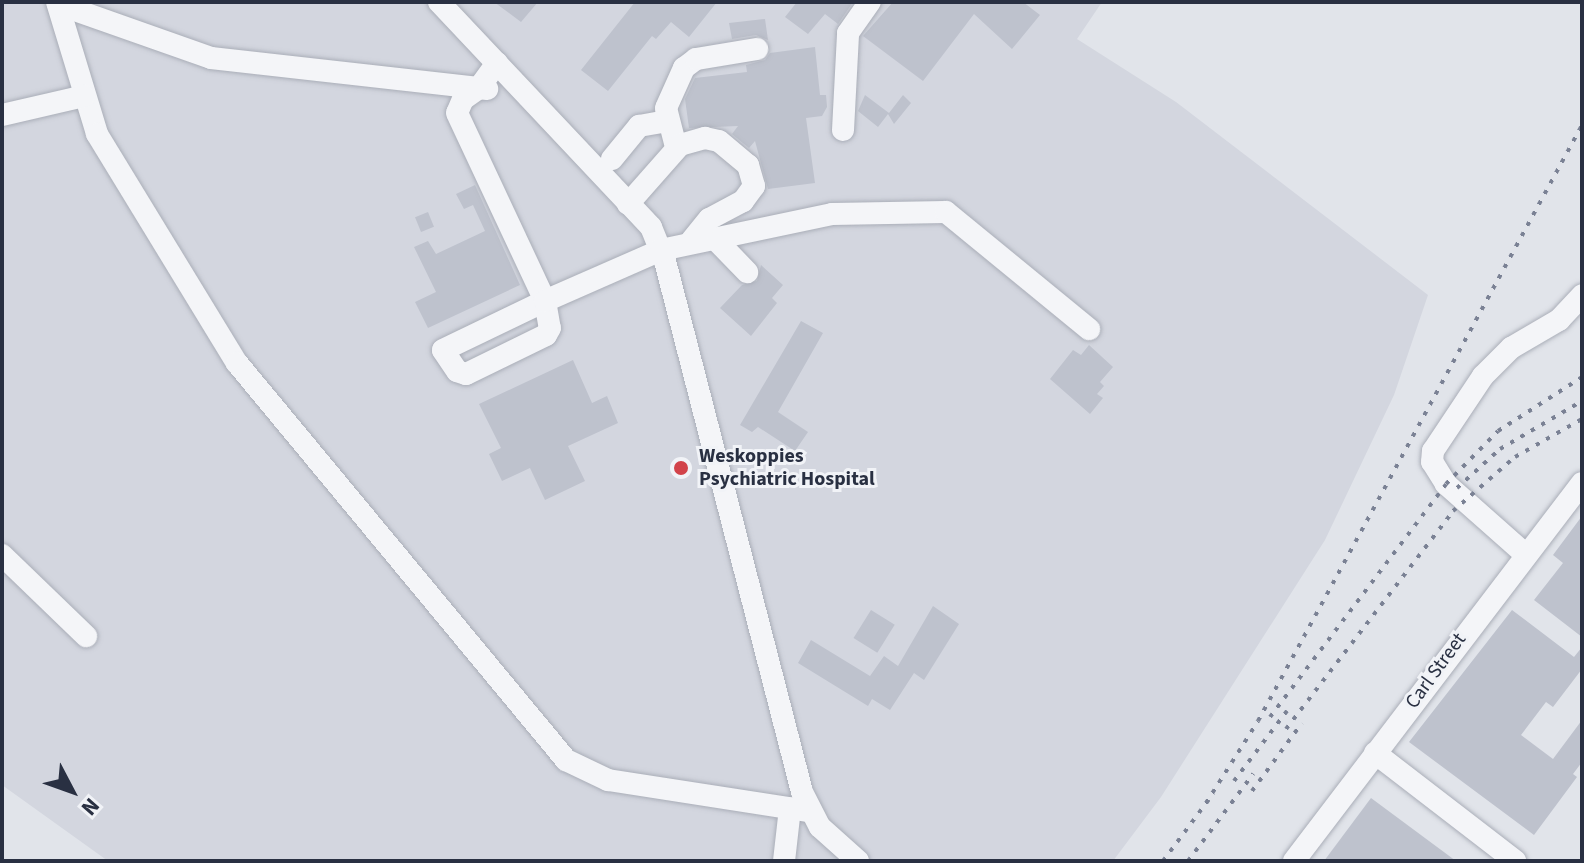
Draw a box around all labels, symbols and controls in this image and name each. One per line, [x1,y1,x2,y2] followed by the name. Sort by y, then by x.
[699,444,875,491] place label: Weskoppies Psychiatric Hospital
[670,457,692,479] marker: Weskoppies Psychiatric Hospital
[1401,628,1471,714] street label: Carl Street
[32,751,112,831] north arrow
[73,791,107,823] text: N

